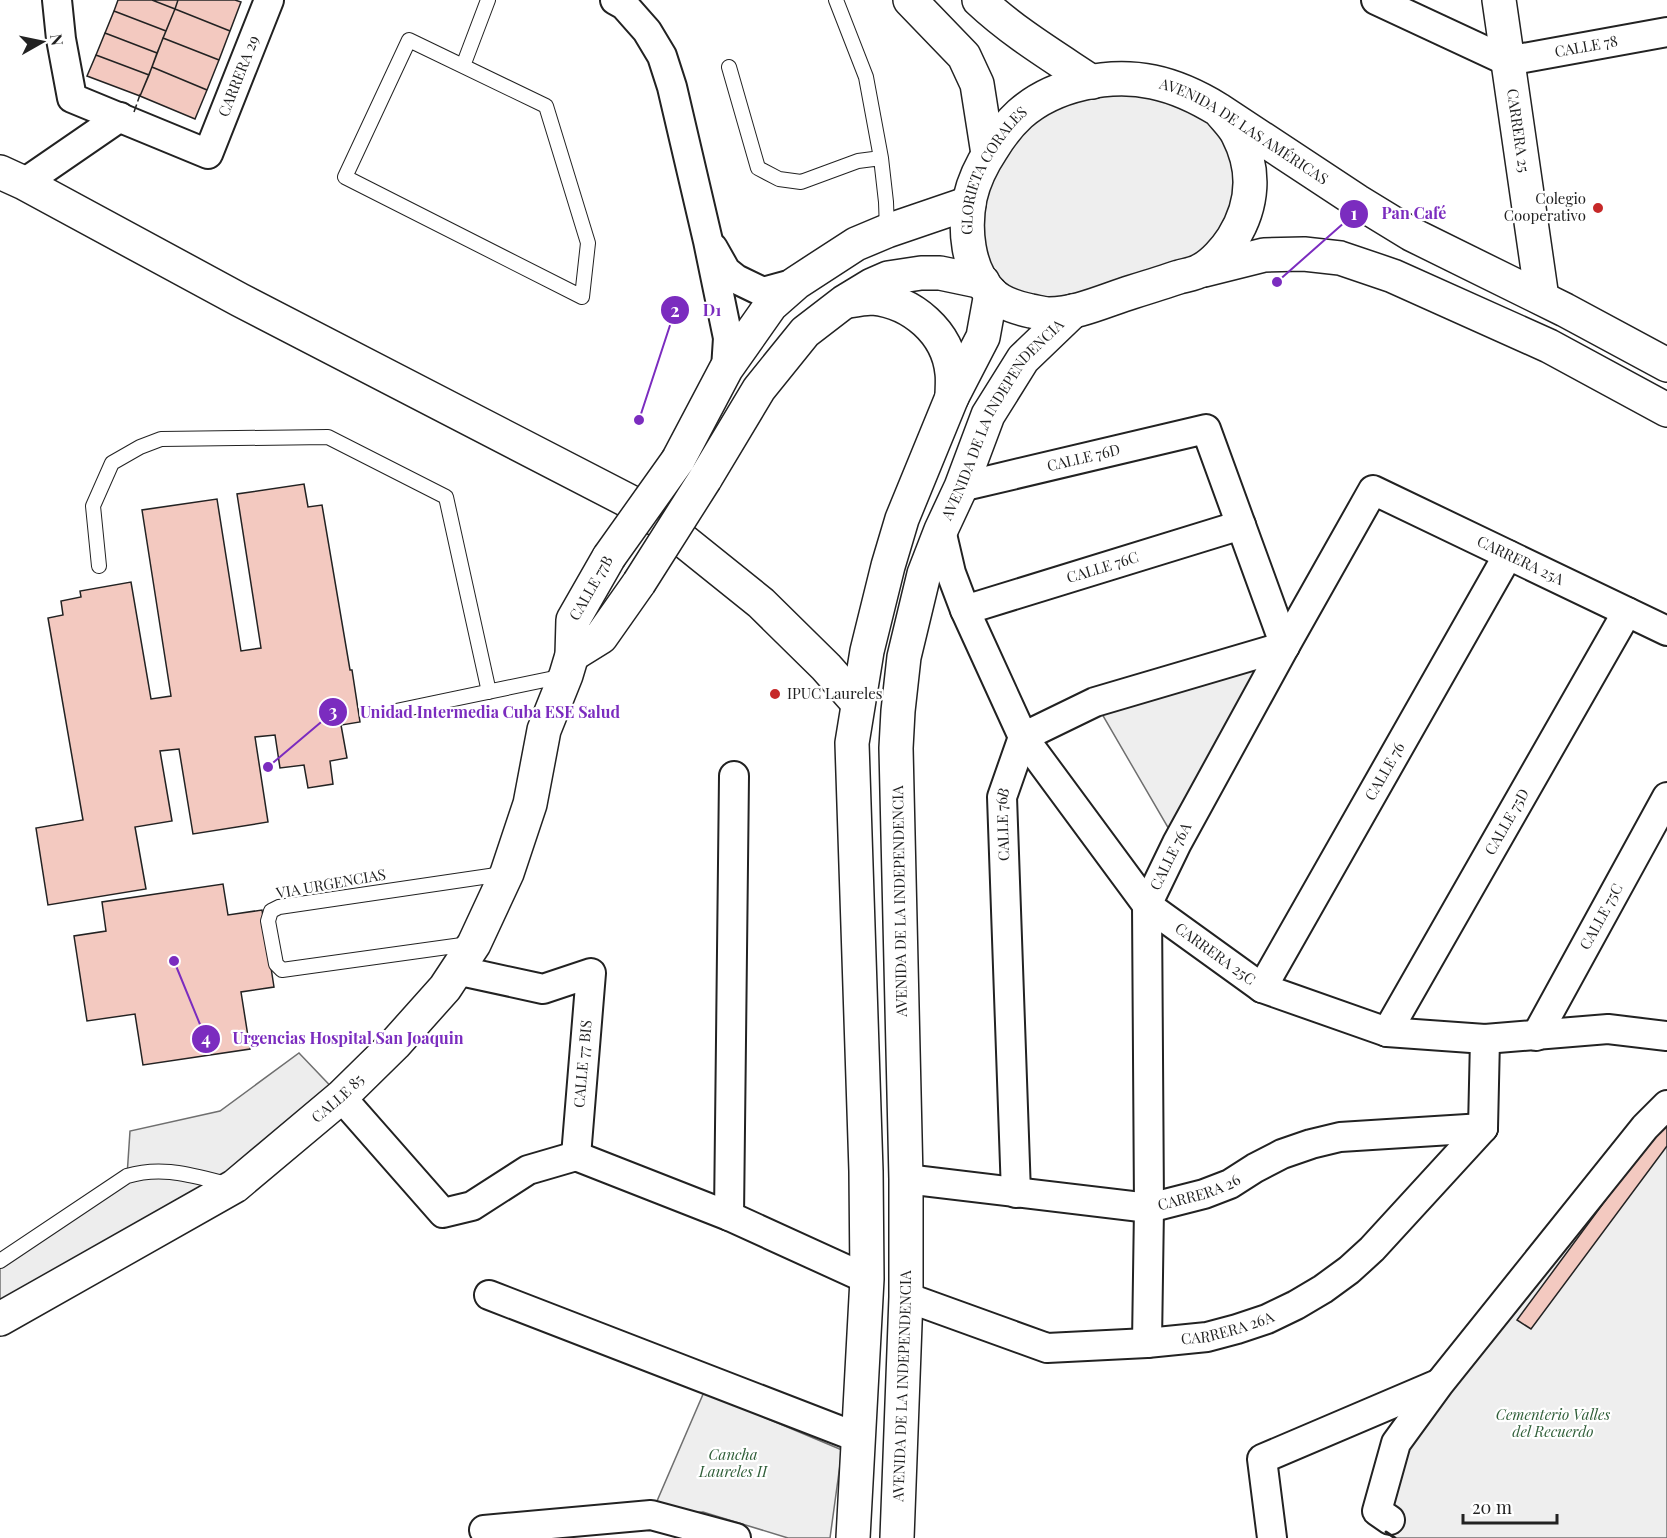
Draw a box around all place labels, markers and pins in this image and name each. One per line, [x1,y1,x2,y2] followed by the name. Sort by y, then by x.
[1504,188,1586,225] place label: Colegio Cooperativo
[1339,197,1458,231] callout: Pan Café
[1591,201,1605,215] marker: Colegio Cooperativo
[660,293,733,327] callout: D1
[787,683,882,703] place label: IPUC Laureles
[768,687,782,701] marker: IPUC Laureles
[318,695,632,729] callout: Unidad Intermedia Cuba ESE Salud
[191,1022,476,1056] callout: Urgencias Hospital San Joaquin

